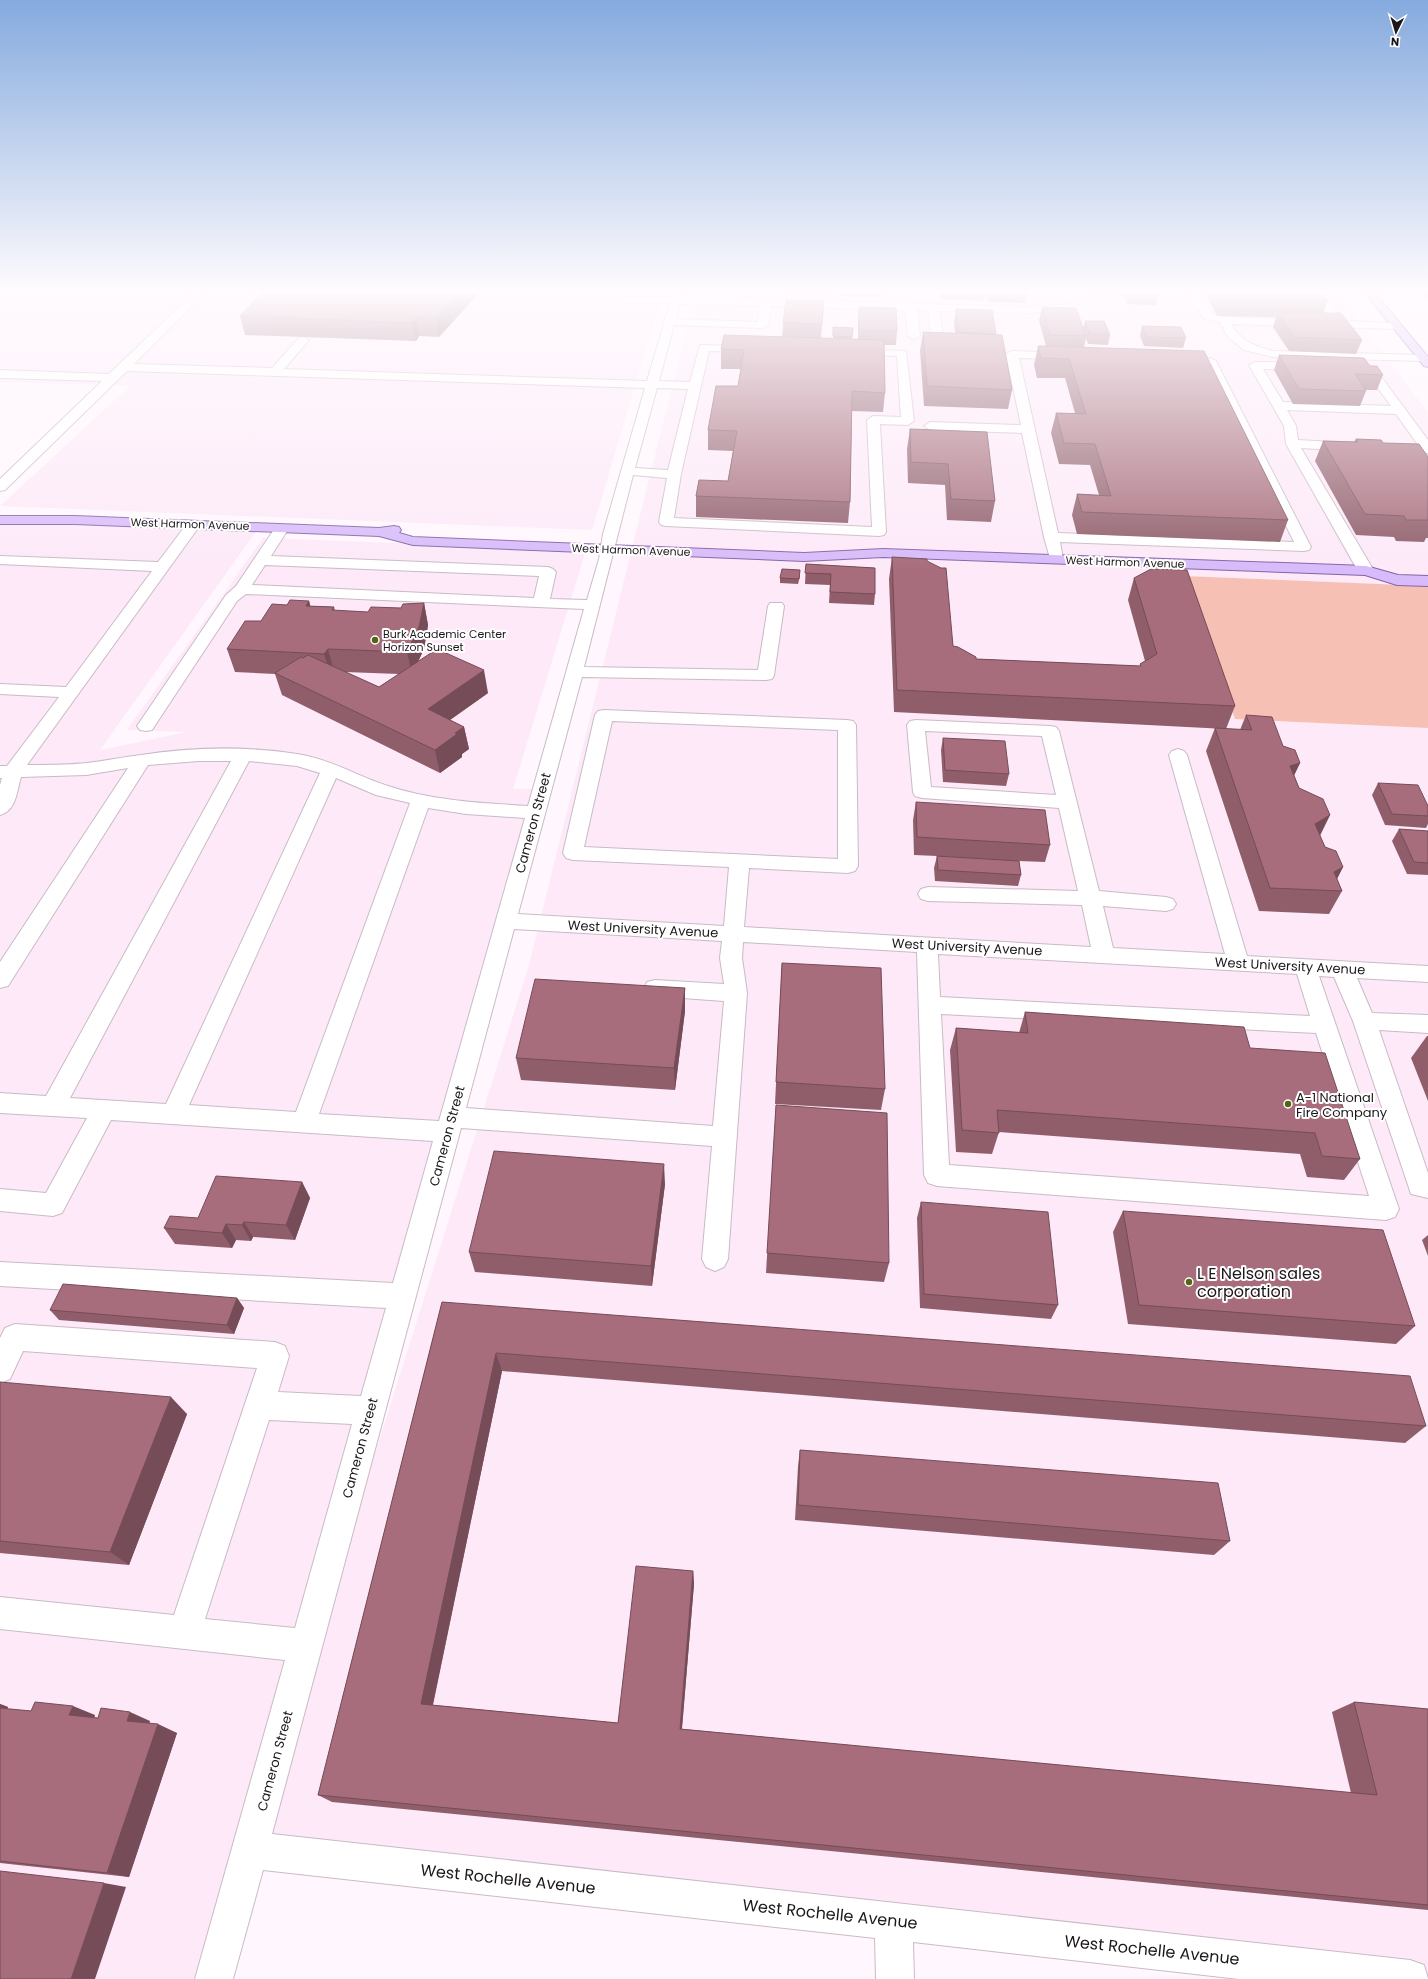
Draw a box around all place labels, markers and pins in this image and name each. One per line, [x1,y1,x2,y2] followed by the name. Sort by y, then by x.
[383,626,506,655] place label: Burk Academic Center Horizon Sunset
[370,635,380,645] marker: Burk Academic Center Horizon Sunset
[1296,1088,1388,1122] place label: A-1 National Fire Company
[1283,1099,1293,1109] marker: A-1 National Fire Company
[1197,1262,1320,1303] place label: L E Nelson sales corporation
[1184,1277,1194,1287] marker: L E Nelson sales corporation

